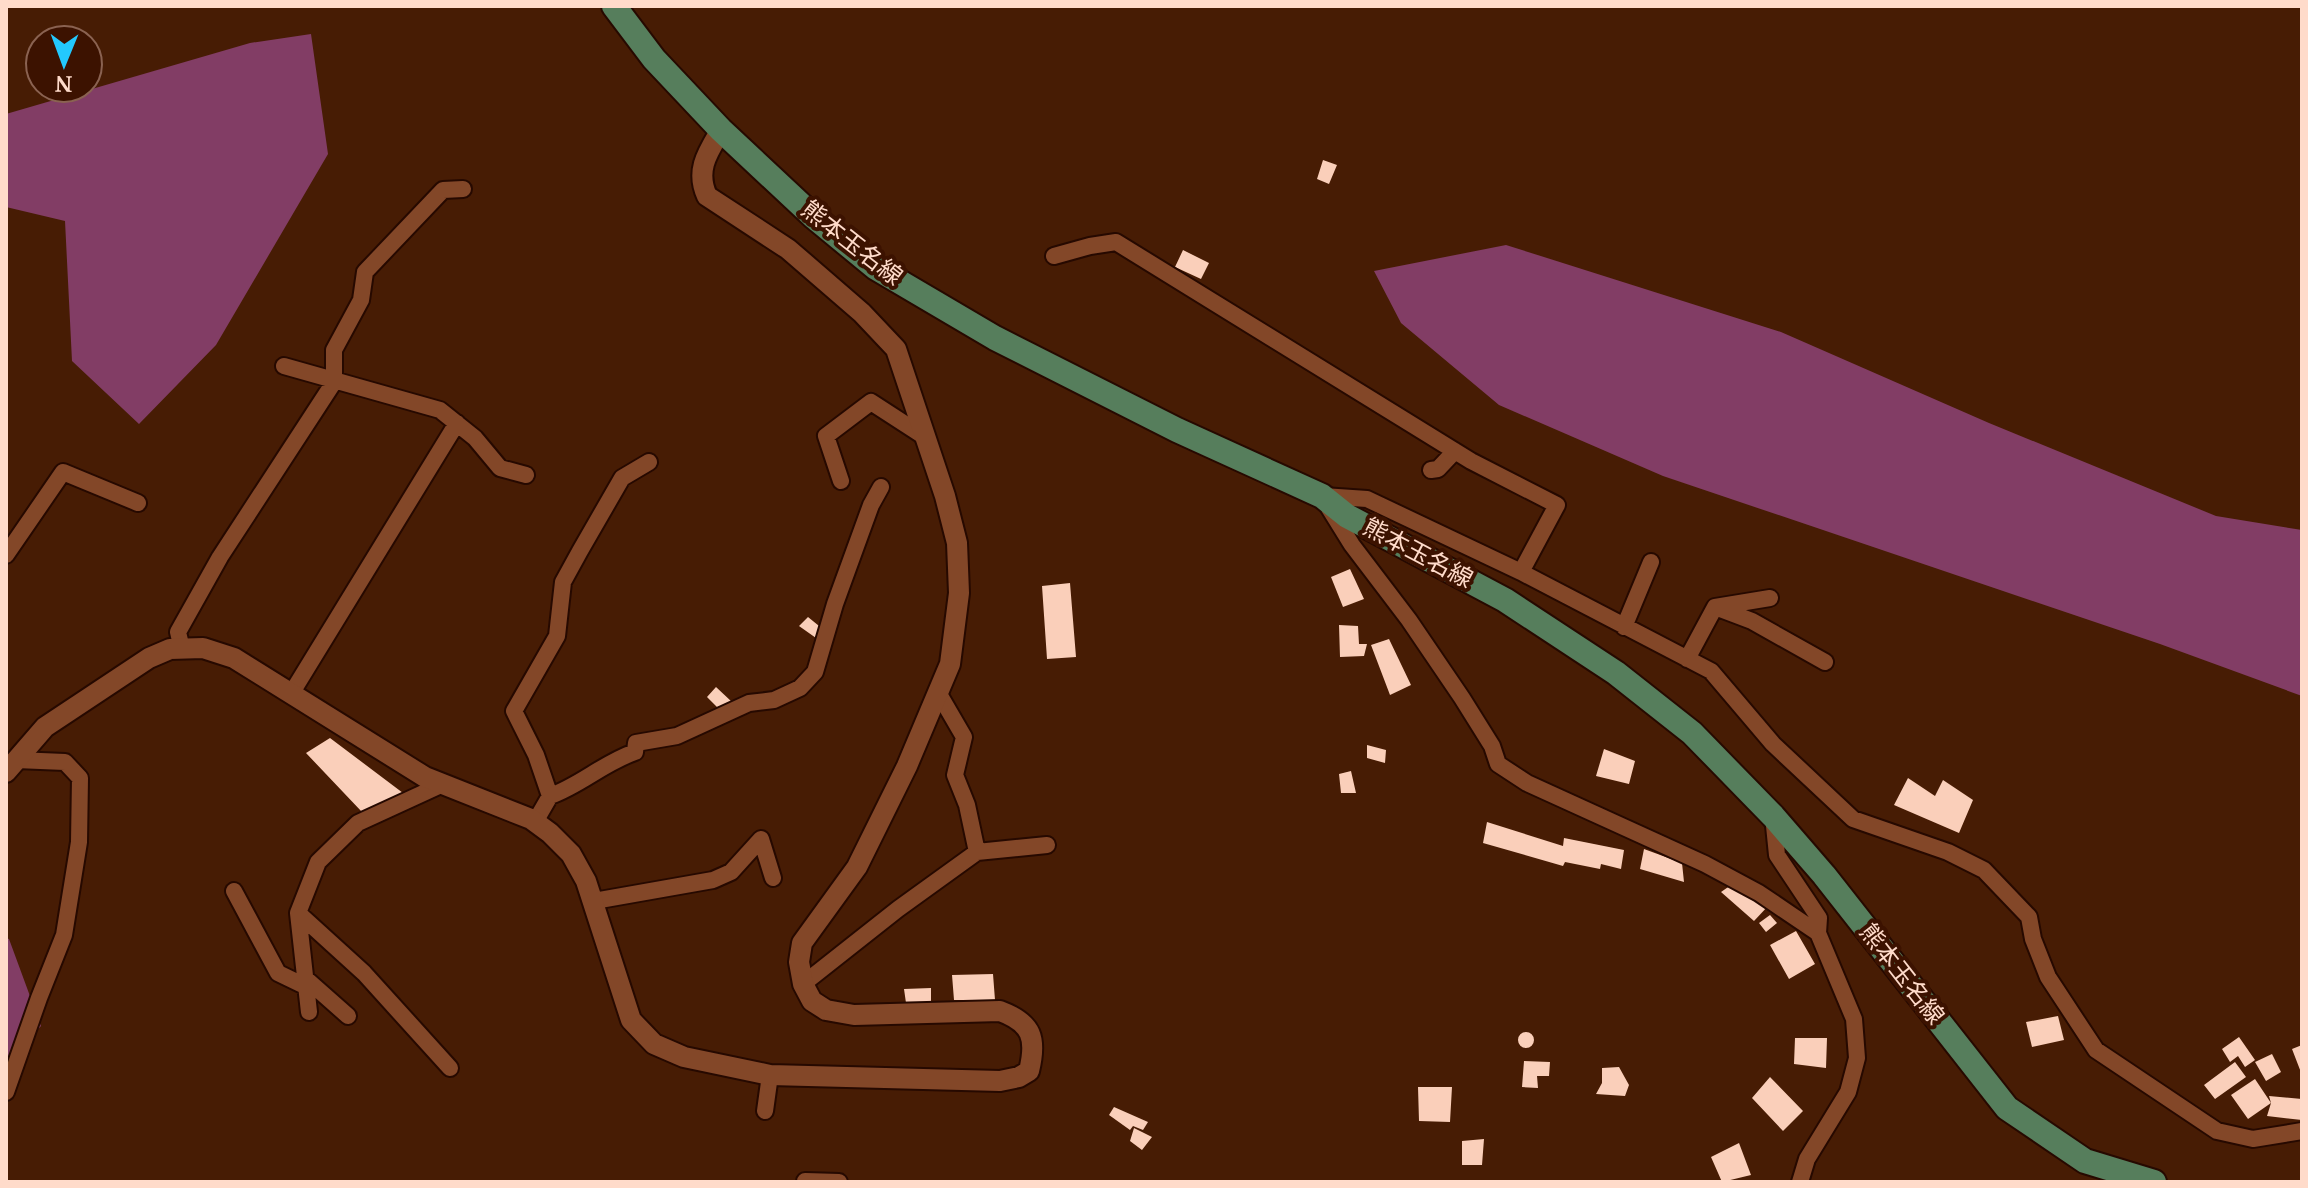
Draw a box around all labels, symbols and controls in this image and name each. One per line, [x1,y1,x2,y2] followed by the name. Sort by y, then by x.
[24,24,104,104] north arrow
[55,70,73,100] text: N
[795,192,910,292] street label: 熊本玉名線
[1358,509,1479,594] street label: 熊本玉名線
[1853,916,1953,1031] street label: 熊本玉名線

